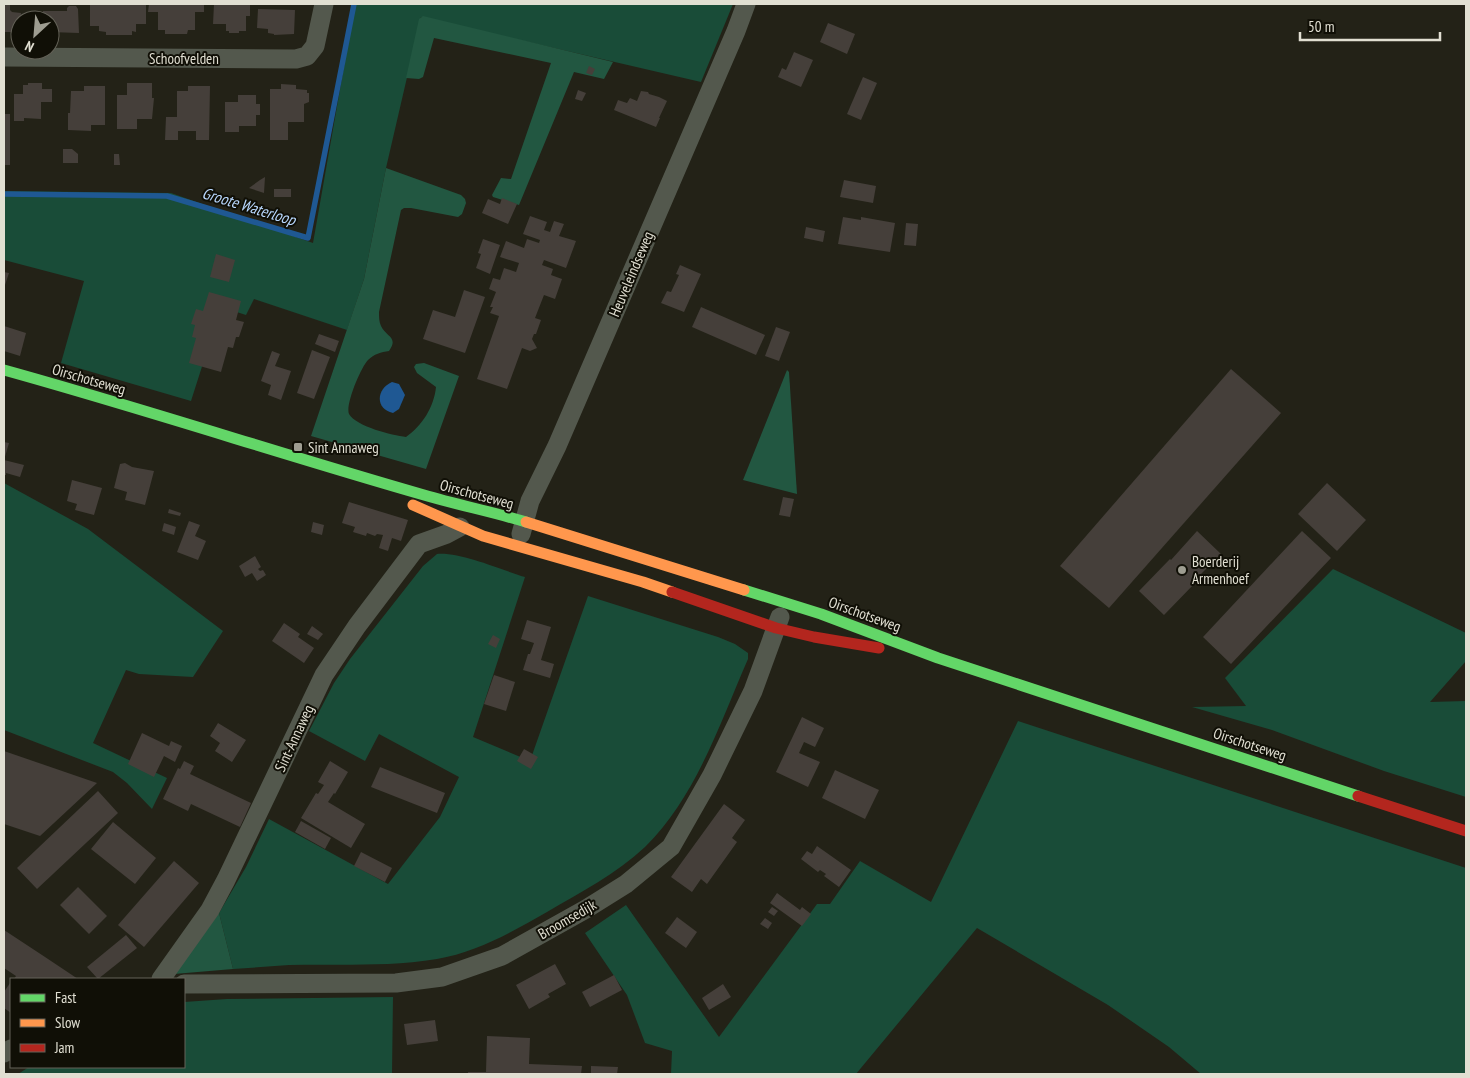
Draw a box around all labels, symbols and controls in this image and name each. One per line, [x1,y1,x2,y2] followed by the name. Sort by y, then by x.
[10,10,60,60] north arrow
[1300,10,1440,42] scale bar
[1308,17,1334,36] text: 50 m
[22,37,37,56] text: N
[149,49,219,68] street label: Schoofvelden
[200,182,299,230] water label: Groote Waterloop
[604,228,658,320] street label: Heuveleindseweg
[50,359,128,399] street label: Oirschotseweg
[308,438,379,457] place label: Sint Annaweg
[292,441,304,453] marker: Sint Annaweg
[438,475,516,513] street label: Oirschotseweg
[1192,552,1250,588] place label: Boerderij Armenhoef
[1176,564,1188,576] marker: Boerderij Armenhoef
[826,592,904,636] street label: Oirschotseweg
[270,701,318,775] street label: Sint-Annaweg
[1211,723,1289,765] street label: Oirschotseweg
[535,895,600,943] street label: Broomsedijk
[10,978,185,1068] legend
[55,988,76,1007] text: Fast
[55,1013,80,1032] text: Slow
[54,1038,74,1057] text: Jam

